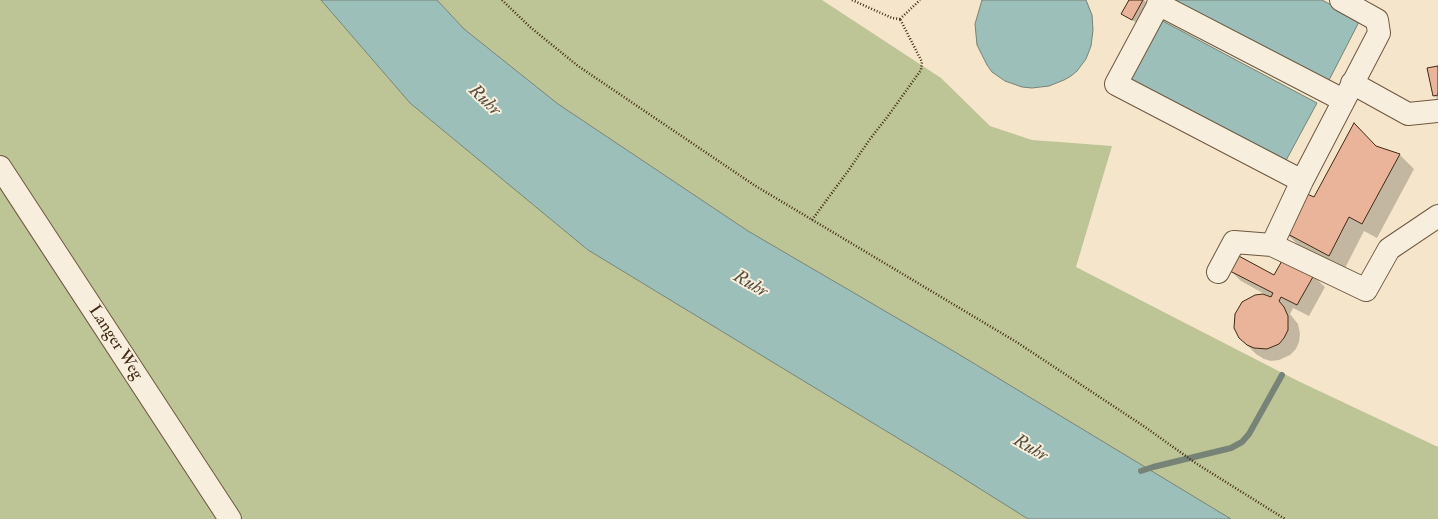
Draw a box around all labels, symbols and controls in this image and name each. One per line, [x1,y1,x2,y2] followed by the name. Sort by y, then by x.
[464,81,504,121] water label: Ruhr
[729,267,771,303] water label: Ruhr
[83,302,147,384] street label: Langer Weg
[1009,431,1051,467] water label: Ruhr

